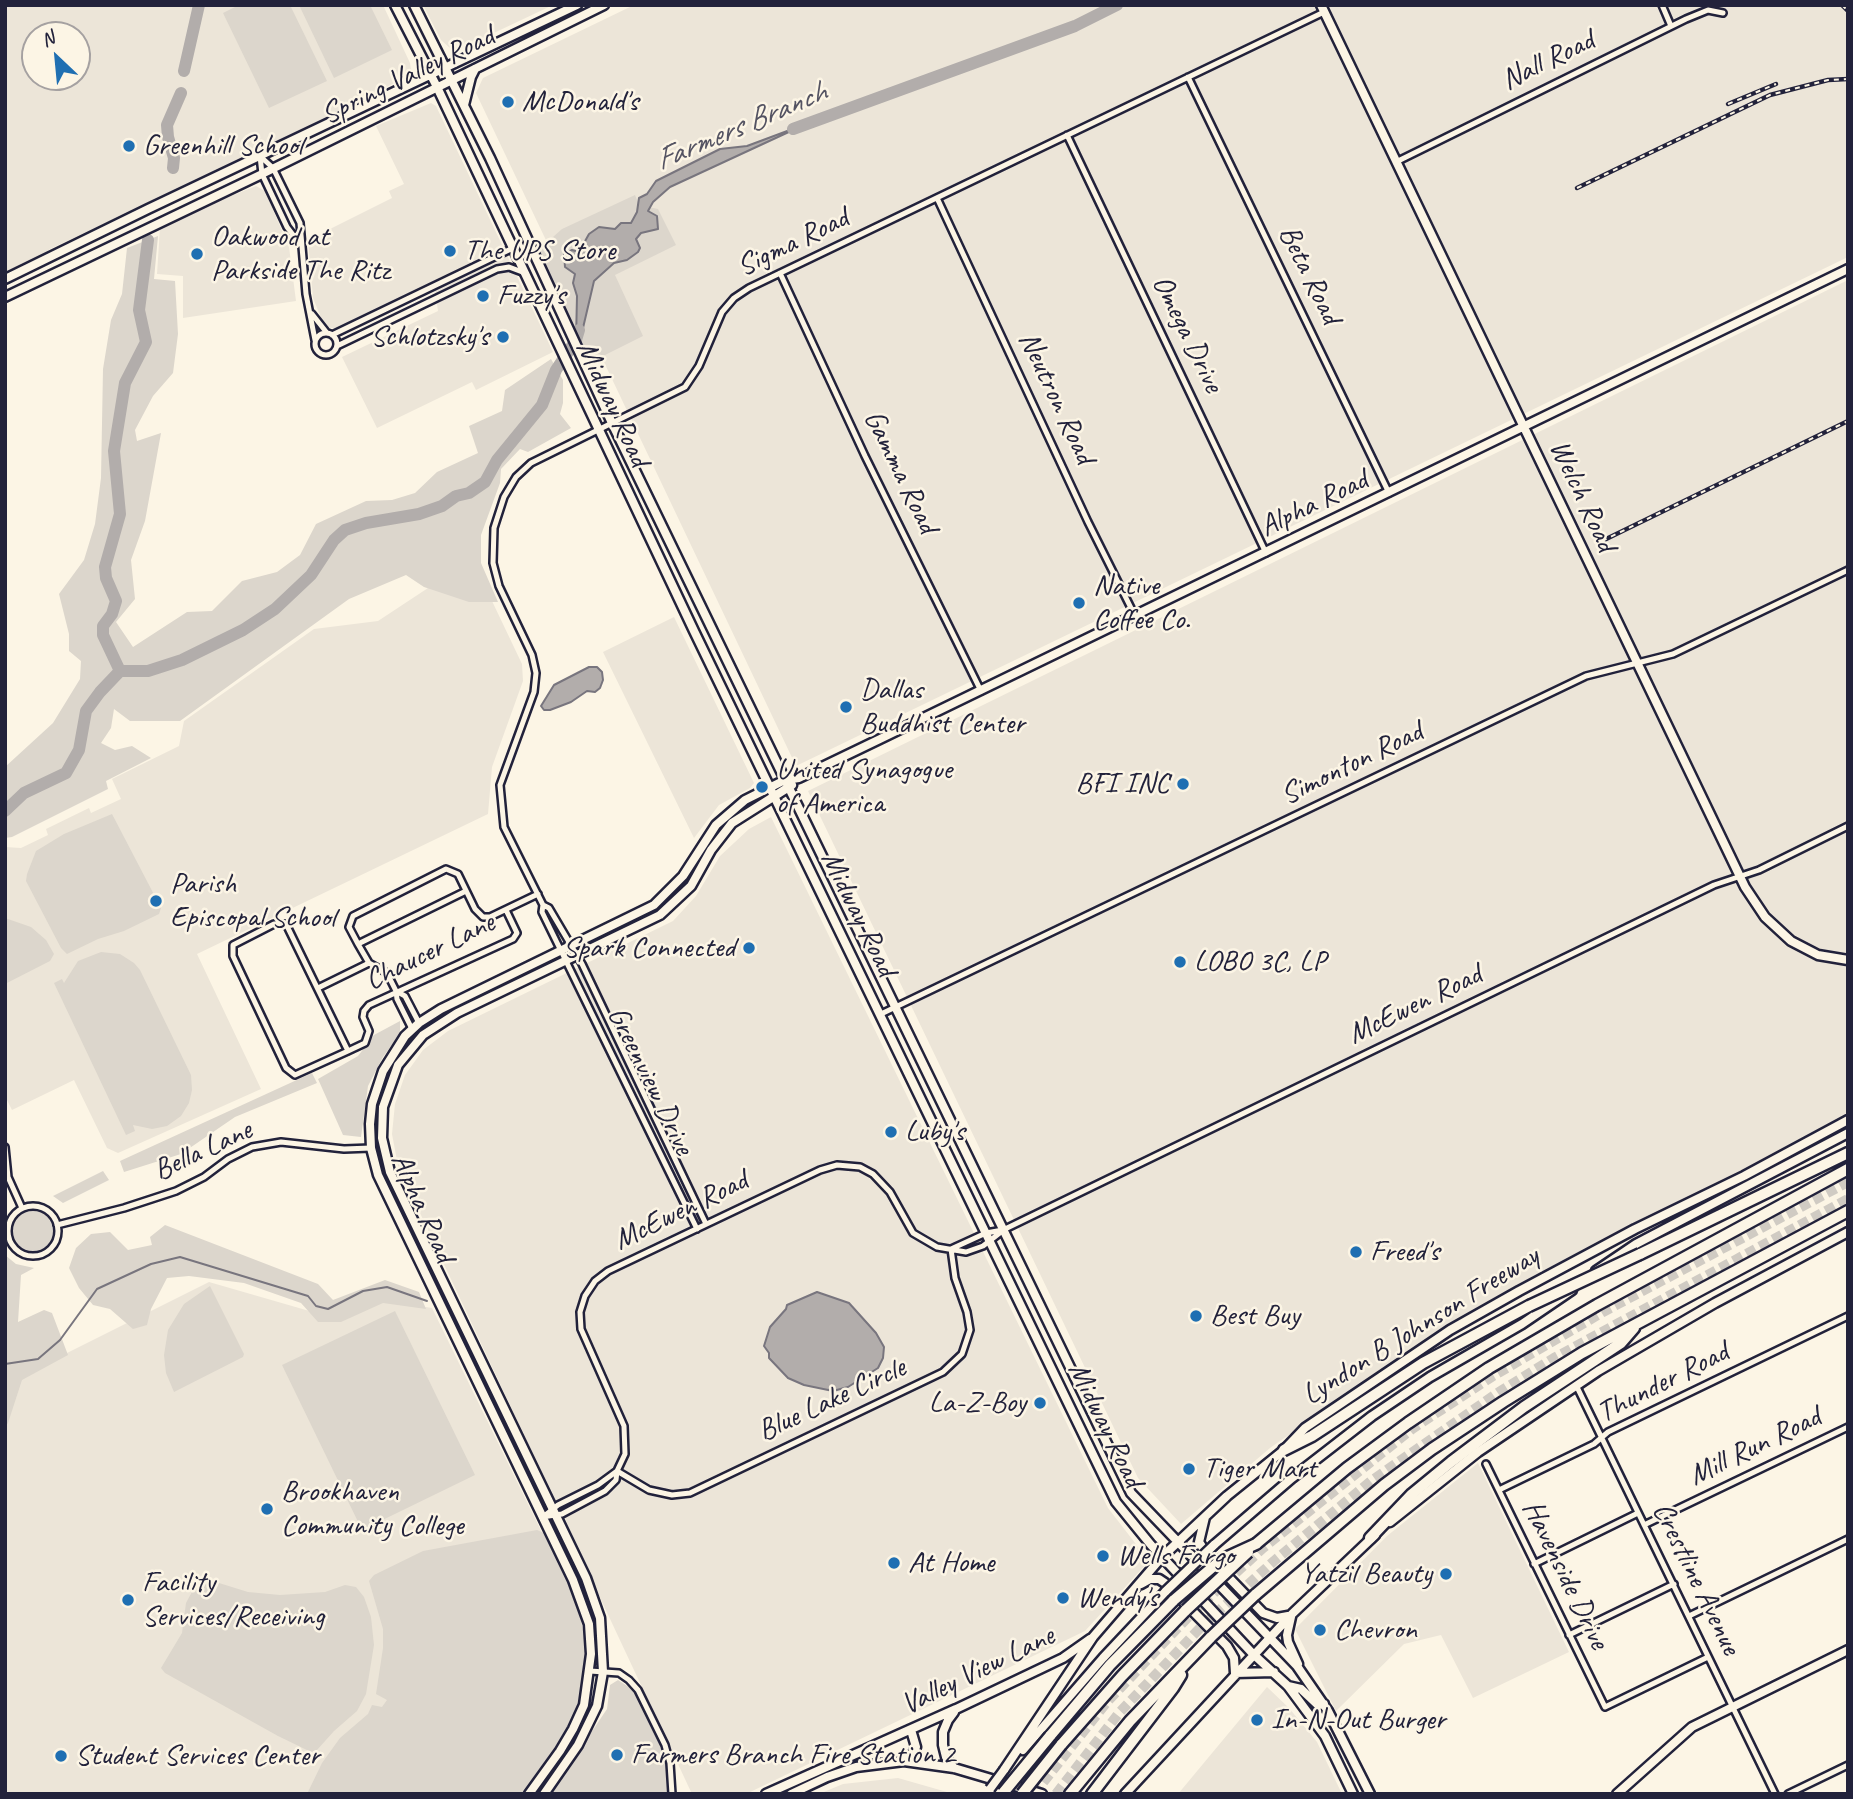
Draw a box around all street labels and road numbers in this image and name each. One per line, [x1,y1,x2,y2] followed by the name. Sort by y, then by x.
[316,19,500,133] street label: Spring Valley Road
[1496,23,1600,99] street label: Nall Road
[731,201,855,285] street label: Sigma Road
[1270,220,1348,330] street label: Beta Road
[1143,270,1231,398] street label: Omega Drive
[1010,326,1102,470] street label: Neutron Road
[567,335,657,473] street label: Midway Road
[855,405,945,539] street label: Gamma Road
[1541,435,1623,557] street label: Welch Road
[1254,462,1374,546] street label: Alpha Road
[1275,714,1429,814] street label: Simonton Road
[812,846,904,982] street label: Midway Road
[359,905,501,999] street label: Chaucer Lane
[1342,957,1488,1053] street label: McEwen Road
[599,1001,701,1161] street label: Greenview Drive
[148,1113,258,1189] street label: Bella Lane
[382,1148,462,1268] street label: Alpha Road
[608,1163,754,1259] street label: McEwen Road
[1296,1239,1546,1413] street label: Lyndon B Johnson Freeway
[1591,1335,1735,1431] street label: Thunder Road
[752,1350,912,1450] street label: Blue Lake Circle
[1059,1357,1151,1493] street label: Midway Road
[1683,1400,1827,1494] street label: Mill Run Road
[1514,1495,1616,1655] street label: Havenside Drive
[1644,1497,1748,1661] street label: Crestline Avenue
[896,1619,1060,1723] street label: Valley View Lane

